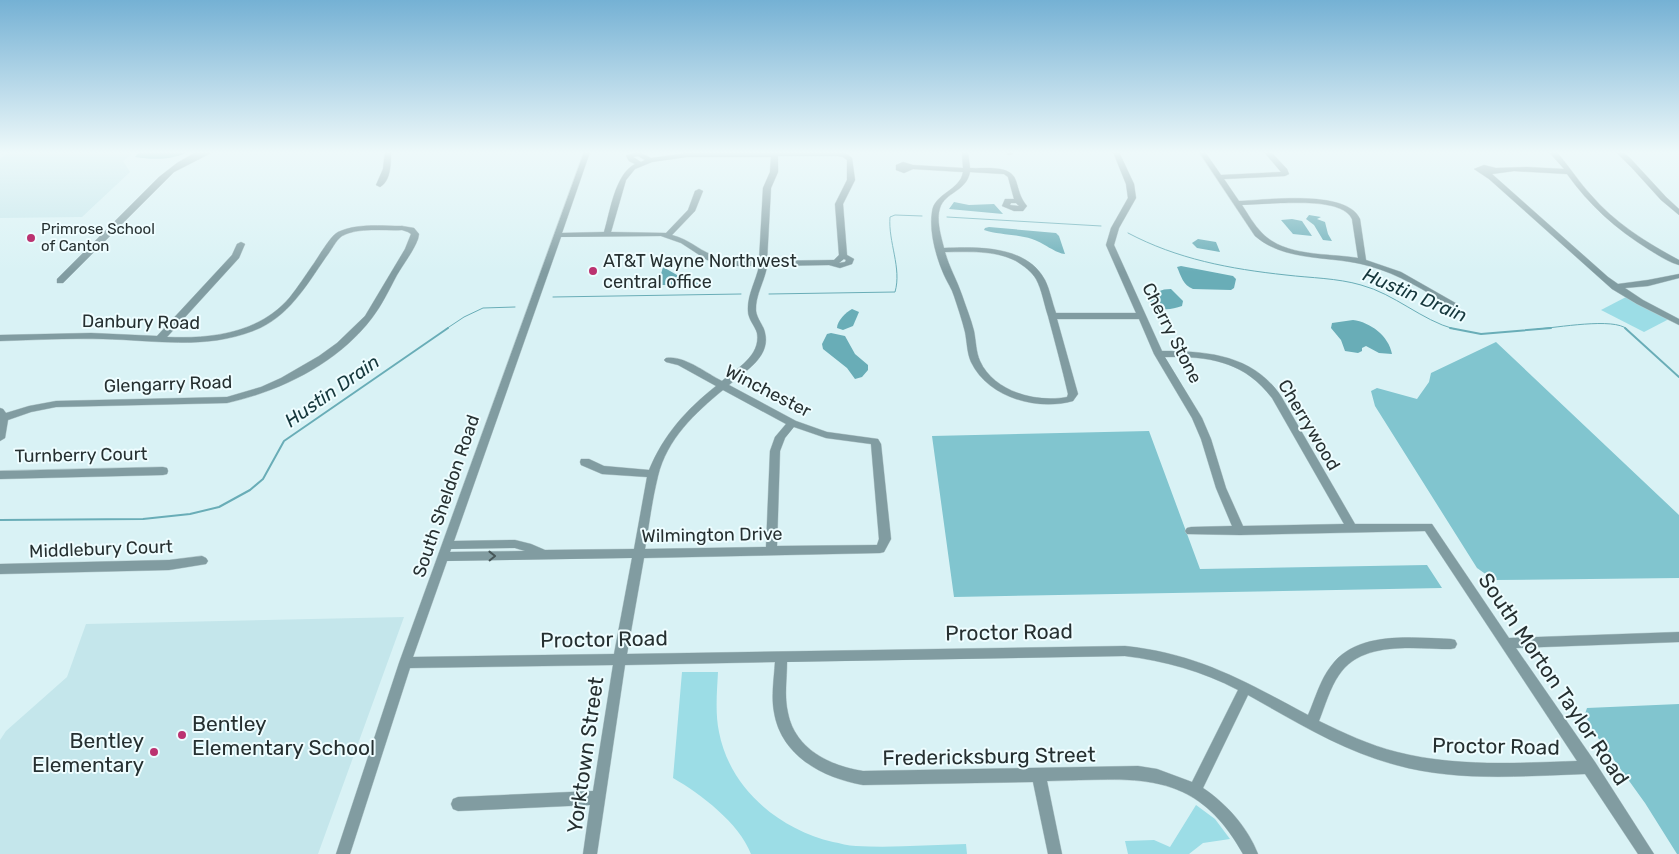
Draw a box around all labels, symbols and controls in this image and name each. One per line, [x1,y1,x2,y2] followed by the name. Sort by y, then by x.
[41,220,155,255] place label: Primrose School of Canton
[25,232,37,244] marker: Primrose School of Canton
[603,250,797,293] place label: AT&T Wayne Northwest central office
[1360,263,1470,327] water label: Hustin Drain
[587,265,599,277] marker: AT&T Wayne Northwest central office
[1137,279,1207,387] street label: Cherry Stone
[82,310,200,334] street label: Danbury Road
[280,350,384,432] water label: Hustin Drain
[721,360,815,422] street label: Winchester
[103,371,233,397] street label: Glengarry Road
[1273,376,1345,474] street label: Cherrywood
[408,412,484,580] street label: South Sheldon Road
[14,443,148,467] street label: Turnberry Court
[641,523,783,547] street label: Wilmington Drive
[29,535,173,563] street label: Middlebury Court
[489,551,497,561] one-way arrow
[1473,568,1635,790] street label: South Morton Taylor Road
[945,618,1073,646] street label: Proctor Road
[540,625,668,653] street label: Proctor Road
[562,675,608,835] street label: Yorktown Street
[192,711,375,760] place label: Bentley Elementary School
[32,728,144,777] place label: Bentley Elementary
[176,729,188,741] marker: Bentley Elementary School
[1432,732,1560,760] street label: Proctor Road
[882,742,1096,770] street label: Fredericksburg Street
[148,746,160,758] marker: Bentley Elementary

